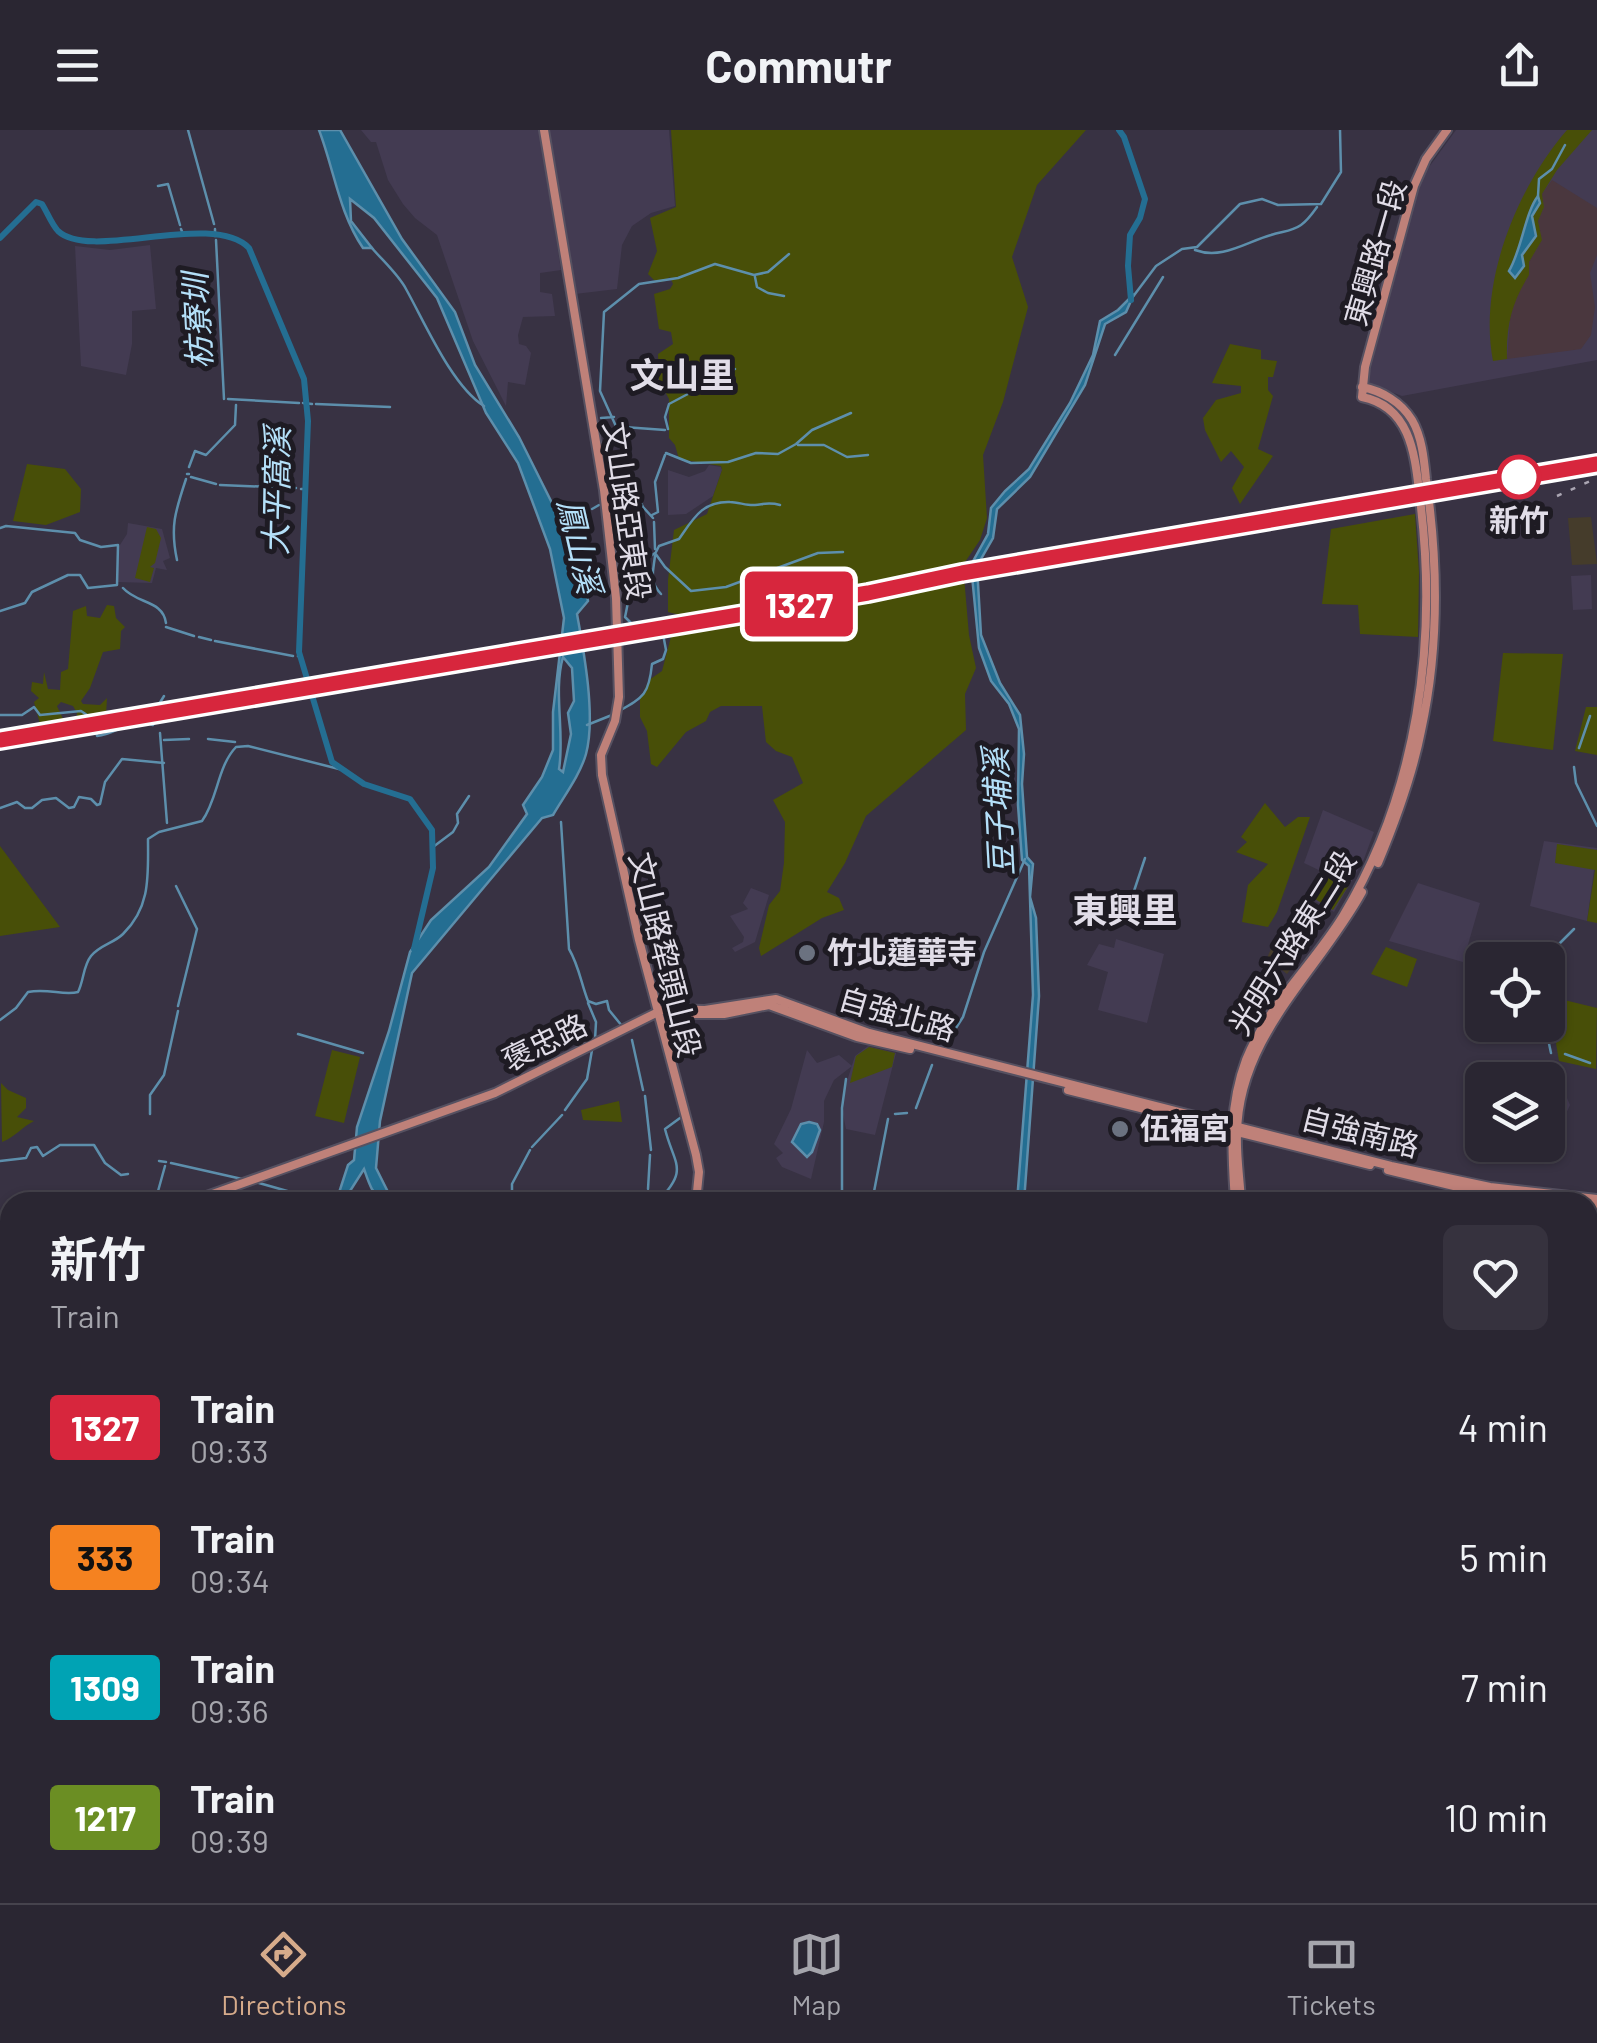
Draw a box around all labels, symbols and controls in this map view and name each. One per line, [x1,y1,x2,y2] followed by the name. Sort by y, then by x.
[50,38,105,93] icon: menu
[705,38,892,92] text: Commutr
[1492,38,1547,93] icon: share
[1336,175,1412,330] street label: 東興路一段
[174,268,217,370] water label: 枋寮圳
[629,353,735,395] district label: 文山里
[598,419,658,602] street label: 文山路亞東段
[255,423,295,555] water label: 大平窩溪
[1498,456,1540,498] marker: 新竹
[552,494,611,600] water label: 鳳山溪
[1489,501,1549,537] place label: 新竹
[729,572,869,636] line badge: 1327
[765,583,833,625] text: 1327
[974,743,1019,877] water label: 豆子埔溪
[1220,843,1362,1041] street label: 光明六路東二段
[623,848,709,1061] street label: 文山路犂頭山段
[1072,888,1178,930] district label: 東興里
[827,933,977,969] place label: 竹北蓮華寺
[796,942,818,964] marker: 竹北蓮華寺
[1465,942,1565,1162] map controls
[1465,942,1565,1042] button: locate
[835,979,960,1047] street label: 自強北路
[496,1005,592,1077] street label: 褒忠路
[1465,1062,1565,1162] button: layers
[1298,1099,1423,1163] street label: 自強南路
[1140,1109,1230,1145] place label: 伍福宮
[1109,1118,1131,1140] marker: 伍福宮
[1443,1225,1548,1330] button: heart
[50,1229,146,1287] text: 新竹
[50,1296,120,1334] text: Train
[190,1385,275,1431] text: Train
[1458,1404,1548,1450] text: 4 min
[71,1406,139,1448] text: 1327
[190,1431,269,1469] text: 09:33
[190,1515,275,1561] text: Train
[1459,1534,1548,1580] text: 5 min
[77,1536,133,1578] text: 333
[190,1561,270,1599] text: 09:34
[190,1645,275,1691] text: Train
[1461,1664,1548,1710] text: 7 min
[70,1666,140,1708] text: 1309
[190,1691,269,1729] text: 09:36
[190,1775,275,1821] text: Train
[1444,1794,1548,1840] text: 10 min
[74,1796,136,1838] text: 1217
[190,1821,269,1859] text: 09:39
[221,1927,346,2021] tab: Directions
[789,1927,844,2021] tab: Map
[1287,1927,1376,2021] tab: Tickets

